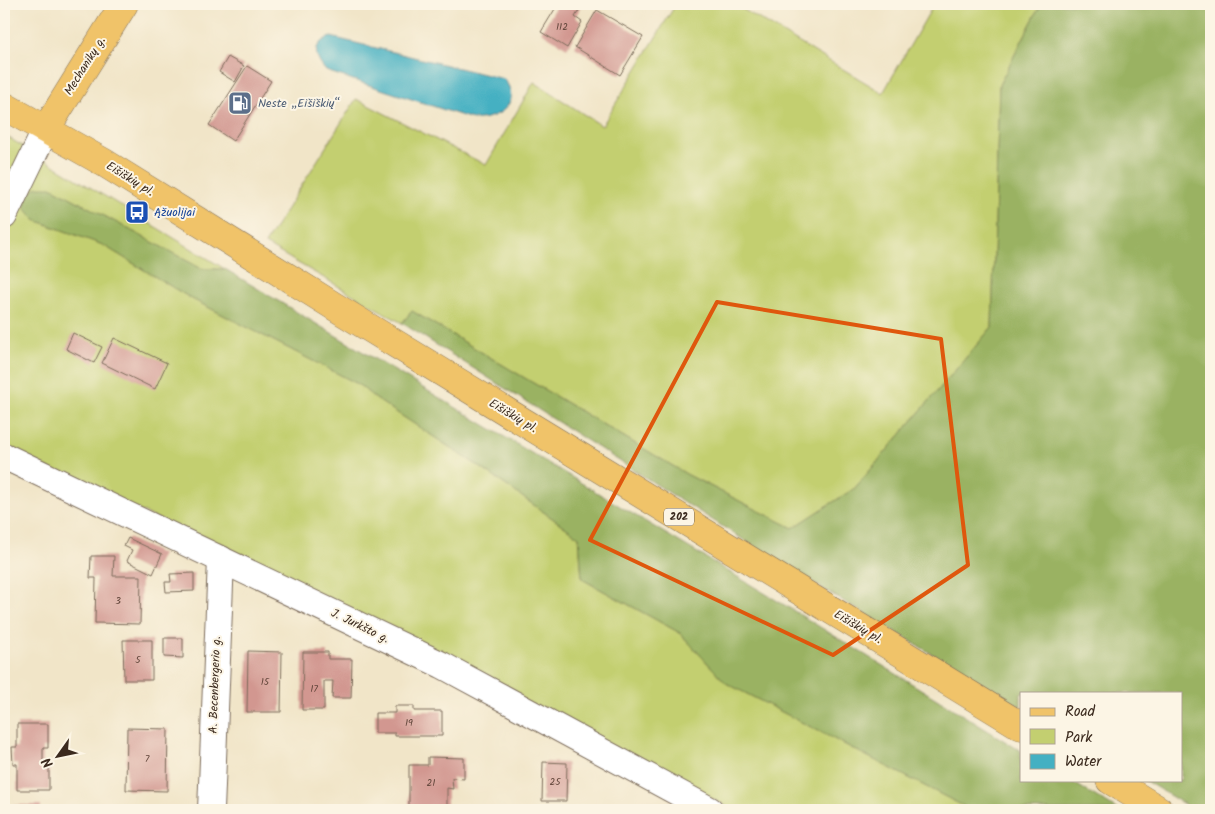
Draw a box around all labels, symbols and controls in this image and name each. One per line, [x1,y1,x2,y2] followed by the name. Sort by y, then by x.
[556,19,568,35] house number: 112
[59,33,111,99] street label: Mechanikų g.
[227,90,253,116] fuel station icon: Neste „Eišiškių“
[258,94,341,113] place label: Neste „Eišiškių“
[102,157,158,201] street label: Eišiškių pl.
[124,199,150,225] bus stop icon: Ąžuolijai
[154,203,196,222] place label: Ąžuolijai
[485,394,541,438] street label: Eišiškių pl.
[664,508,694,526] road number: 202
[115,593,121,609] house number: 3
[328,604,393,648] street label: J. Jurkšto g.
[830,605,886,649] street label: Eišiškių pl.
[204,636,226,734] street label: A. Becenbergerio g.
[135,652,141,668] house number: 5
[261,674,270,690] house number: 15
[310,681,318,697] house number: 17
[1020,692,1182,782] legend
[1065,700,1096,724] text: Road
[405,715,413,731] house number: 19
[1065,726,1093,750] text: Park
[32,732,82,782] north arrow
[1065,750,1102,774] text: Water
[145,751,150,767] house number: 7
[36,753,60,772] text: N
[549,774,561,790] house number: 25
[427,775,435,791] house number: 21

